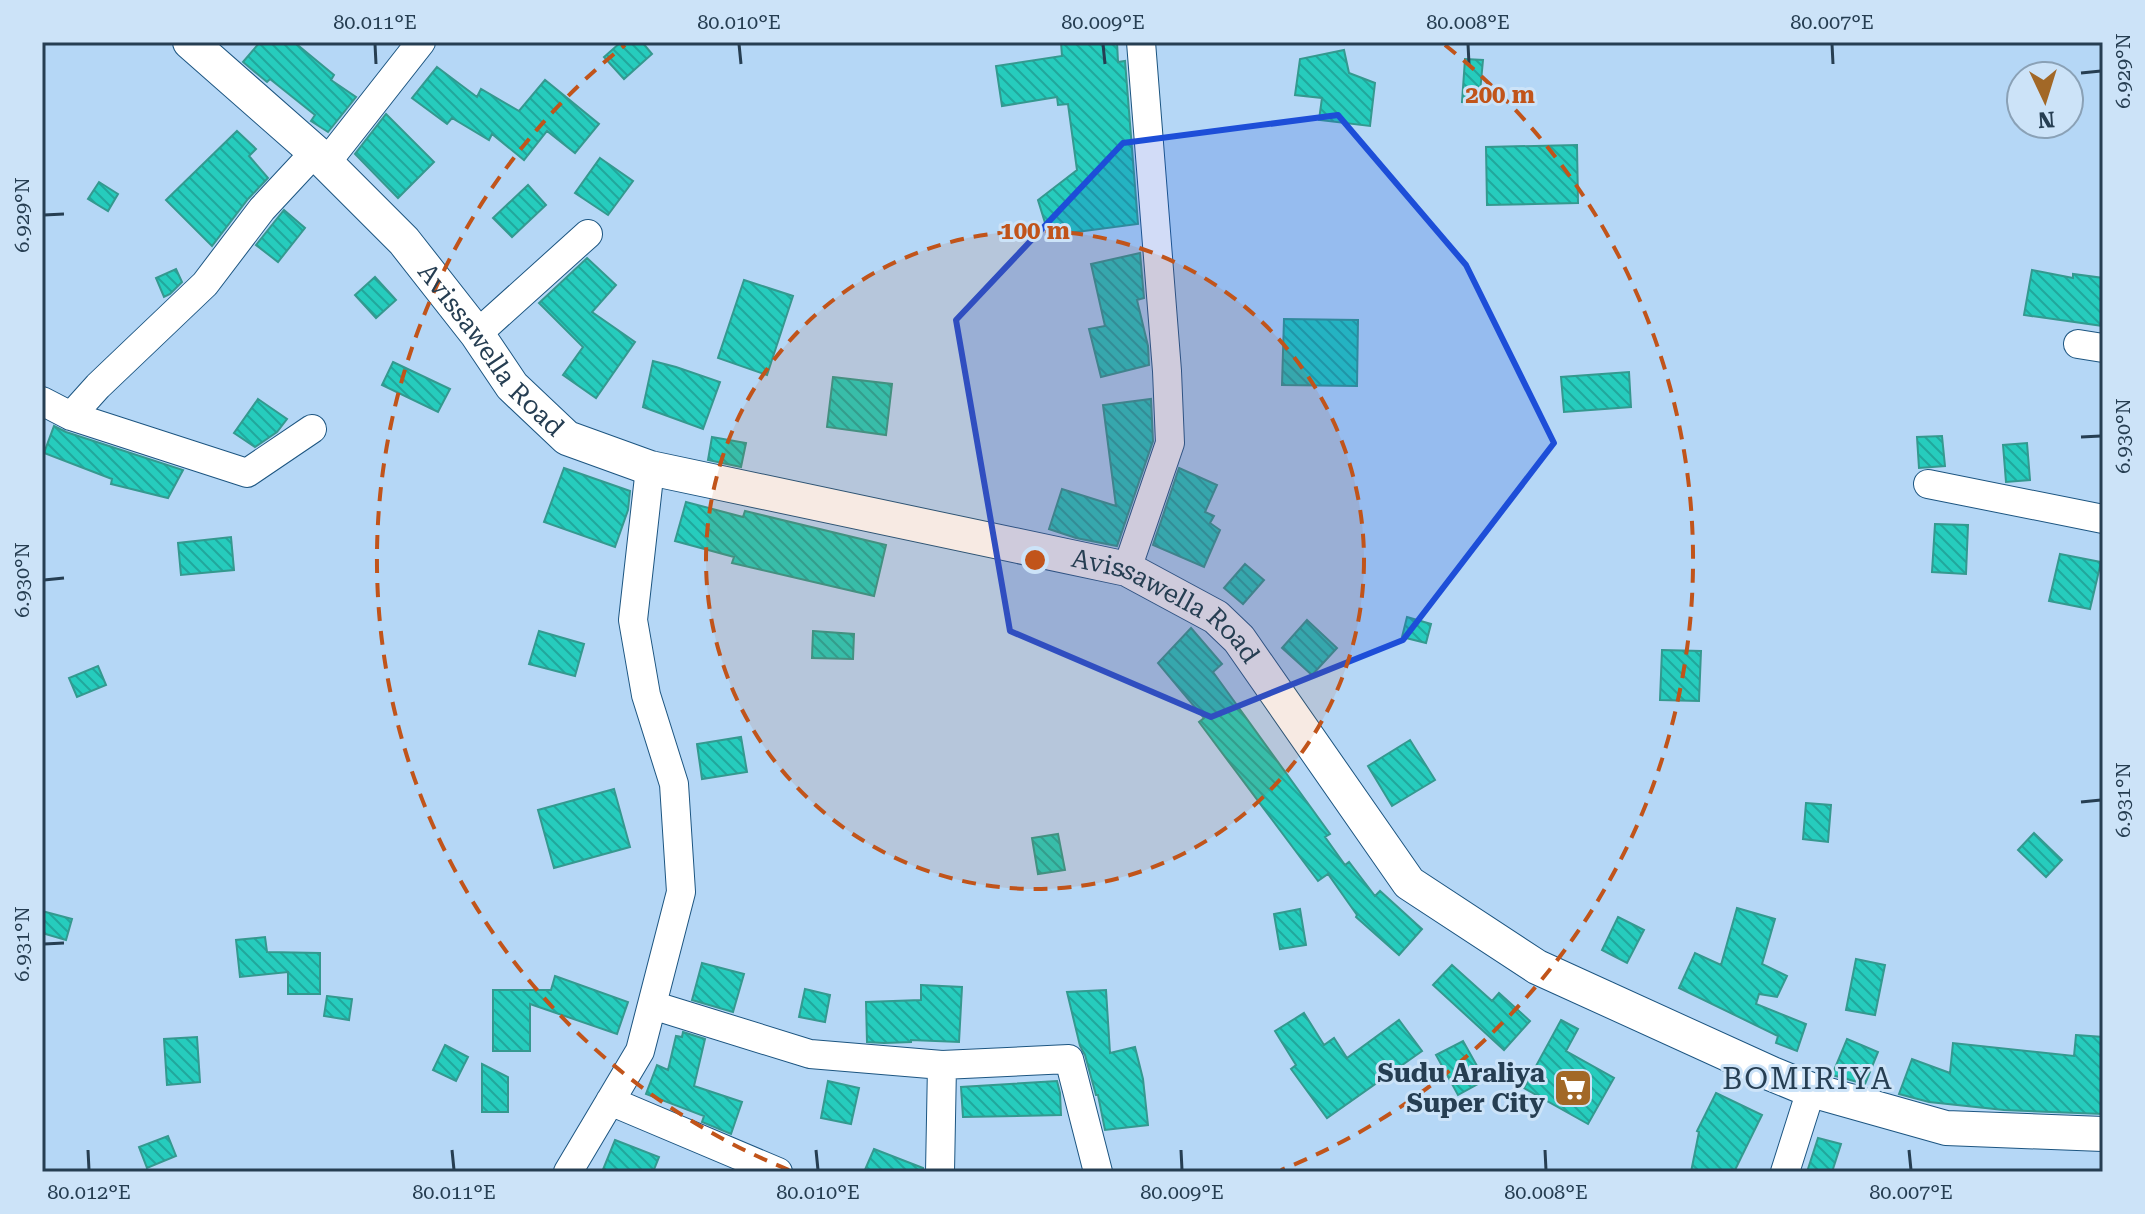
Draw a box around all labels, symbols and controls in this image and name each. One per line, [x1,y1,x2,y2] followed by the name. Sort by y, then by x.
[333,10,417,34] text: 80.011°E
[697,10,781,34] text: 80.010°E
[1061,10,1145,34] text: 80.009°E
[1426,10,1510,34] text: 80.008°E
[1790,10,1874,34] text: 80.007°E
[2111,33,2135,109] text: 6.929°N
[2005,60,2085,140] north arrow
[1465,81,1535,109] text: 200 m
[2037,106,2056,133] text: N
[10,177,34,253] text: 6.929°N
[1000,217,1070,245] text: 100 m
[412,257,571,442] street label: Avissawella Road
[2111,398,2135,474] text: 6.930°N
[10,542,34,618] text: 6.930°N
[1069,543,1266,669] street label: Avissawella Road
[1021,546,1049,574] centre of rings
[2111,762,2135,838] text: 6.931°N
[10,906,34,982] text: 6.931°N
[1377,1058,1545,1118] place label: Sudu Araliya Super City
[1722,1061,1894,1096] district label: BOMIRIYA
[1552,1067,1594,1109] supermarket icon: Sudu Araliya Super City
[47,1180,131,1204] text: 80.012°E
[412,1180,496,1204] text: 80.011°E
[776,1180,860,1204] text: 80.010°E
[1140,1180,1224,1204] text: 80.009°E
[1504,1180,1588,1204] text: 80.008°E
[1869,1180,1953,1204] text: 80.007°E

